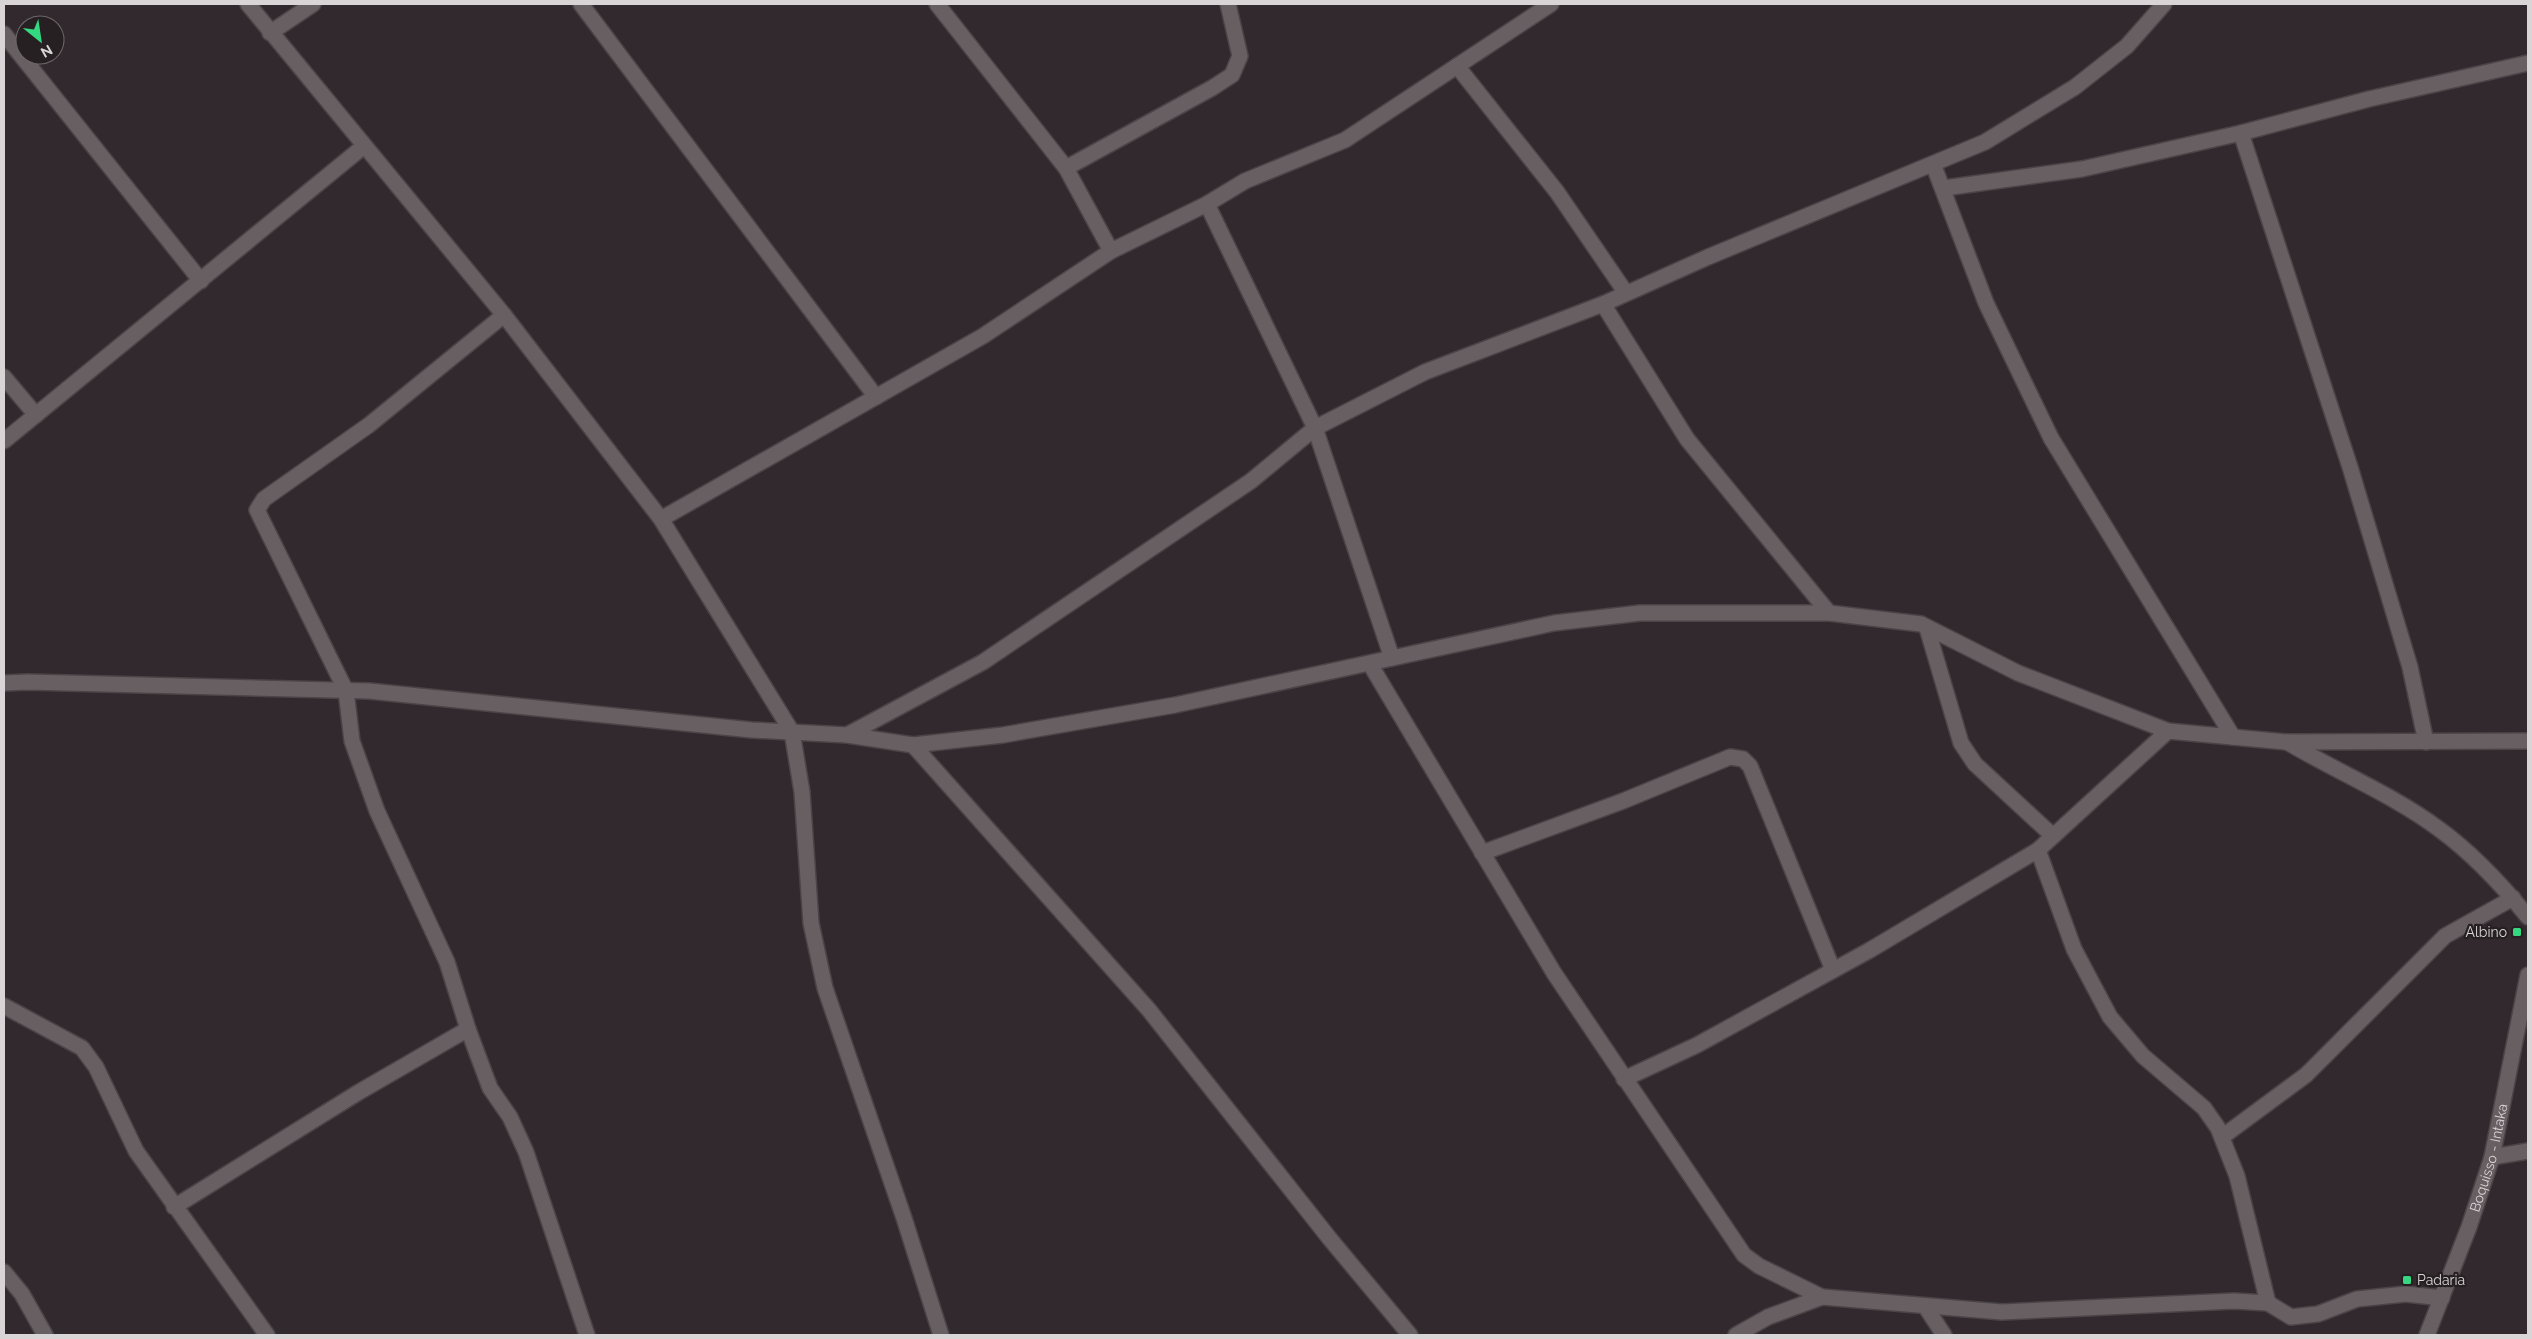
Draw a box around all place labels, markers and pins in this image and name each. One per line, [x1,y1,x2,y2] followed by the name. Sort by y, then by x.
[2466,924,2507,940] place label: Albino
[2511,926,2523,938] marker: Albino
[2417,1272,2465,1288] place label: Padaria
[2401,1274,2413,1286] marker: Padaria

